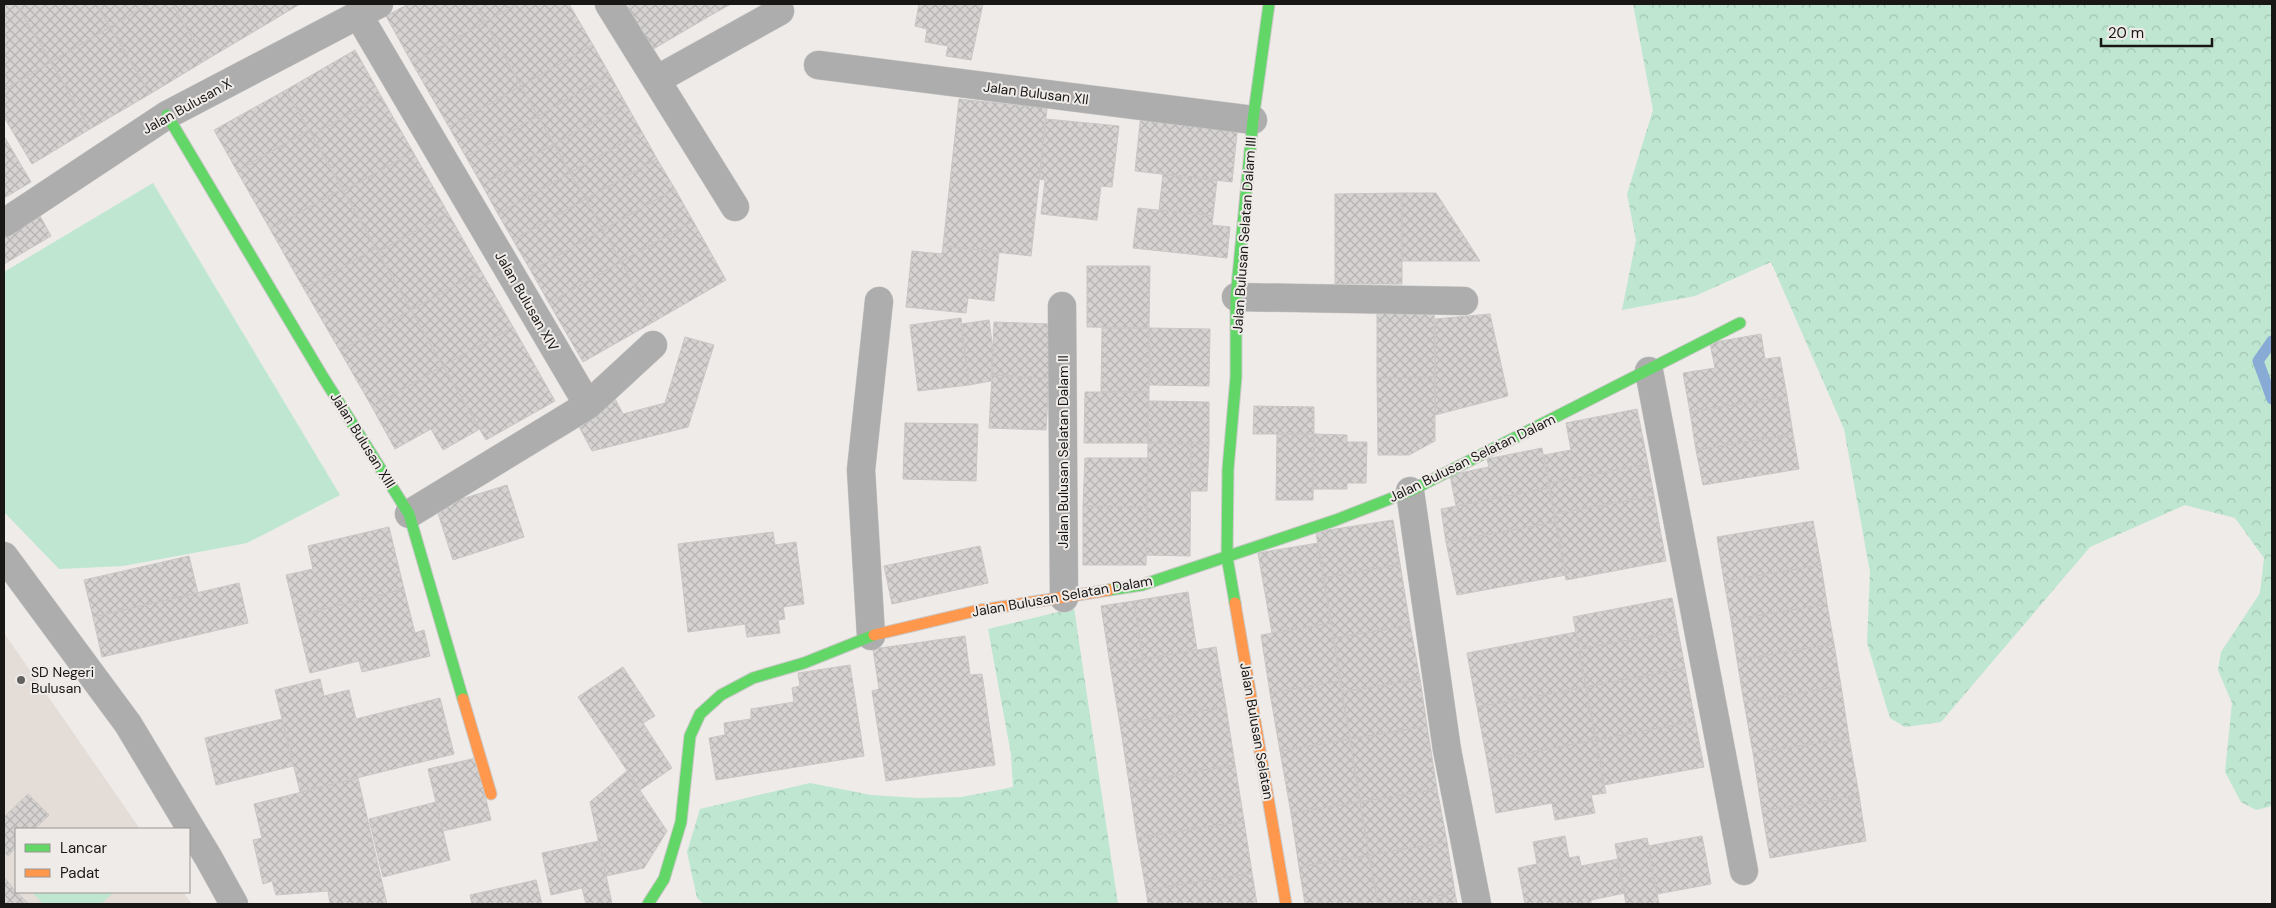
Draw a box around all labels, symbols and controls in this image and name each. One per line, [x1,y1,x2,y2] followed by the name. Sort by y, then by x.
[2101,15,2212,47] scale bar
[2108,23,2144,43] text: 20 m
[139,74,235,138] street label: Jalan Bulusan X
[982,78,1090,108] street label: Jalan Bulusan XII
[1228,136,1260,334] street label: Jalan Bulusan Selatan Dalam III
[491,248,563,355] street label: Jalan Bulusan XIV
[1054,355,1072,549] street label: Jalan Bulusan Selatan Dalam II
[326,389,400,491] street label: Jalan Bulusan XIII
[1386,410,1558,506] street label: Jalan Bulusan Selatan Dalam
[970,571,1154,621] street label: Jalan Bulusan Selatan Dalam
[1236,661,1278,801] street label: Jalan Bulusan Selatan
[31,663,94,697] place label: SD Negeri Bulusan
[15,674,27,686] marker: SD Negeri Bulusan
[15,828,190,893] legend
[60,838,107,858] text: Lancar
[60,863,100,883] text: Padat

